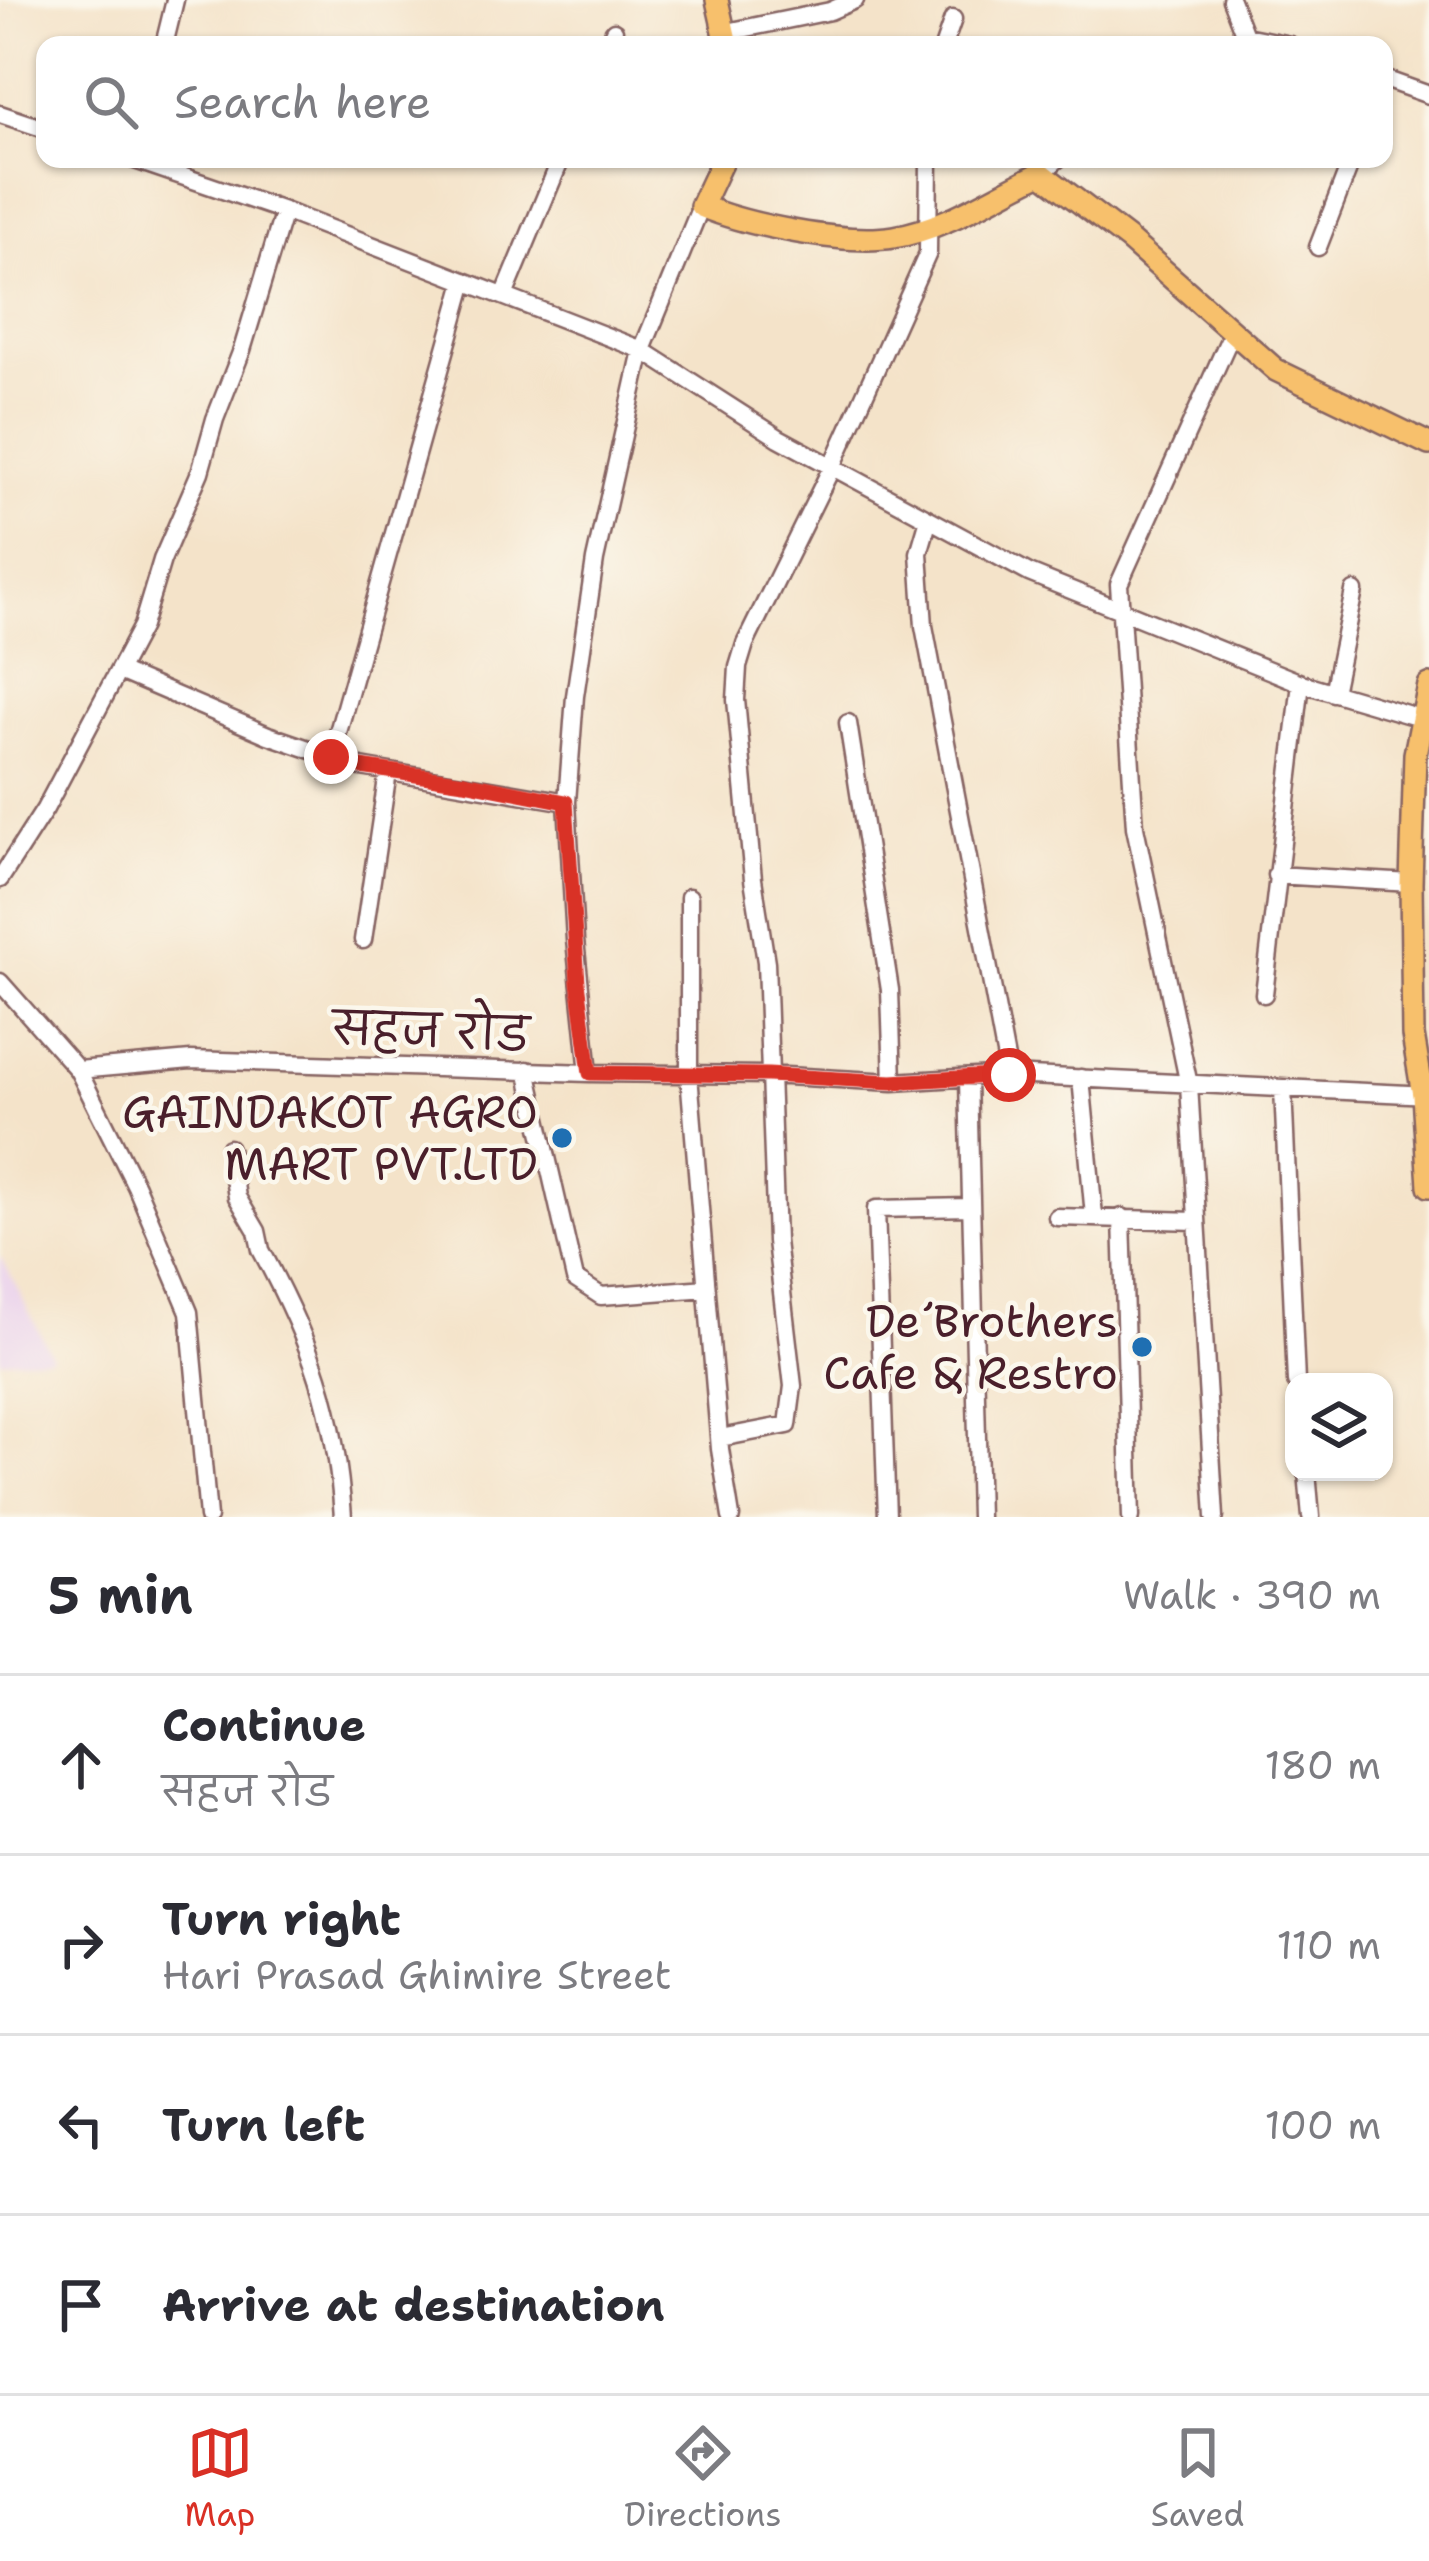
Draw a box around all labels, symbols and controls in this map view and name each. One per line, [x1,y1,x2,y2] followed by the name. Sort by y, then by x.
[36,36,1393,168] search box
[78,69,144,135] icon: search
[174,72,431,132] text: Search here
[304,730,358,784] route end
[328,991,534,1065] street label: सहज रोड
[982,1048,1036,1102] route start
[122,1082,538,1194] place label: GAINDAKOT AGRO MART PVT.LTD
[549,1125,575,1151] marker: GAINDAKOT AGRO MART PVT.LTD
[823,1291,1118,1403] place label: De´Brothers Cafe & Restro
[1129,1334,1155,1360] marker: De´Brothers Cafe & Restro
[1285,1373,1393,1481] map controls
[1285,1373,1393,1481] button: layers
[48,1561,193,1629] text: 5 min
[1123,1569,1381,1621] text: Walk · 390 m
[162,1695,366,1755] text: Continue
[48,1732,114,1798] icon: ahead
[1265,1739,1381,1791] text: 180 m
[162,1765,333,1817] text: सहज रोड
[162,1889,401,1949] text: Turn right
[48,1912,114,1978] icon: right
[1277,1919,1381,1971] text: 110 m
[162,1949,672,2001] text: Hari Prasad Ghimire Street
[48,2092,114,2158] icon: left
[162,2095,365,2155] text: Turn left
[1265,2099,1381,2151] text: 100 m
[48,2272,114,2338] icon: arrive
[162,2275,665,2335] text: Arrive at destination
[185,2420,255,2537] tab: Map
[624,2420,782,2537] tab: Directions
[1151,2420,1244,2537] tab: Saved

